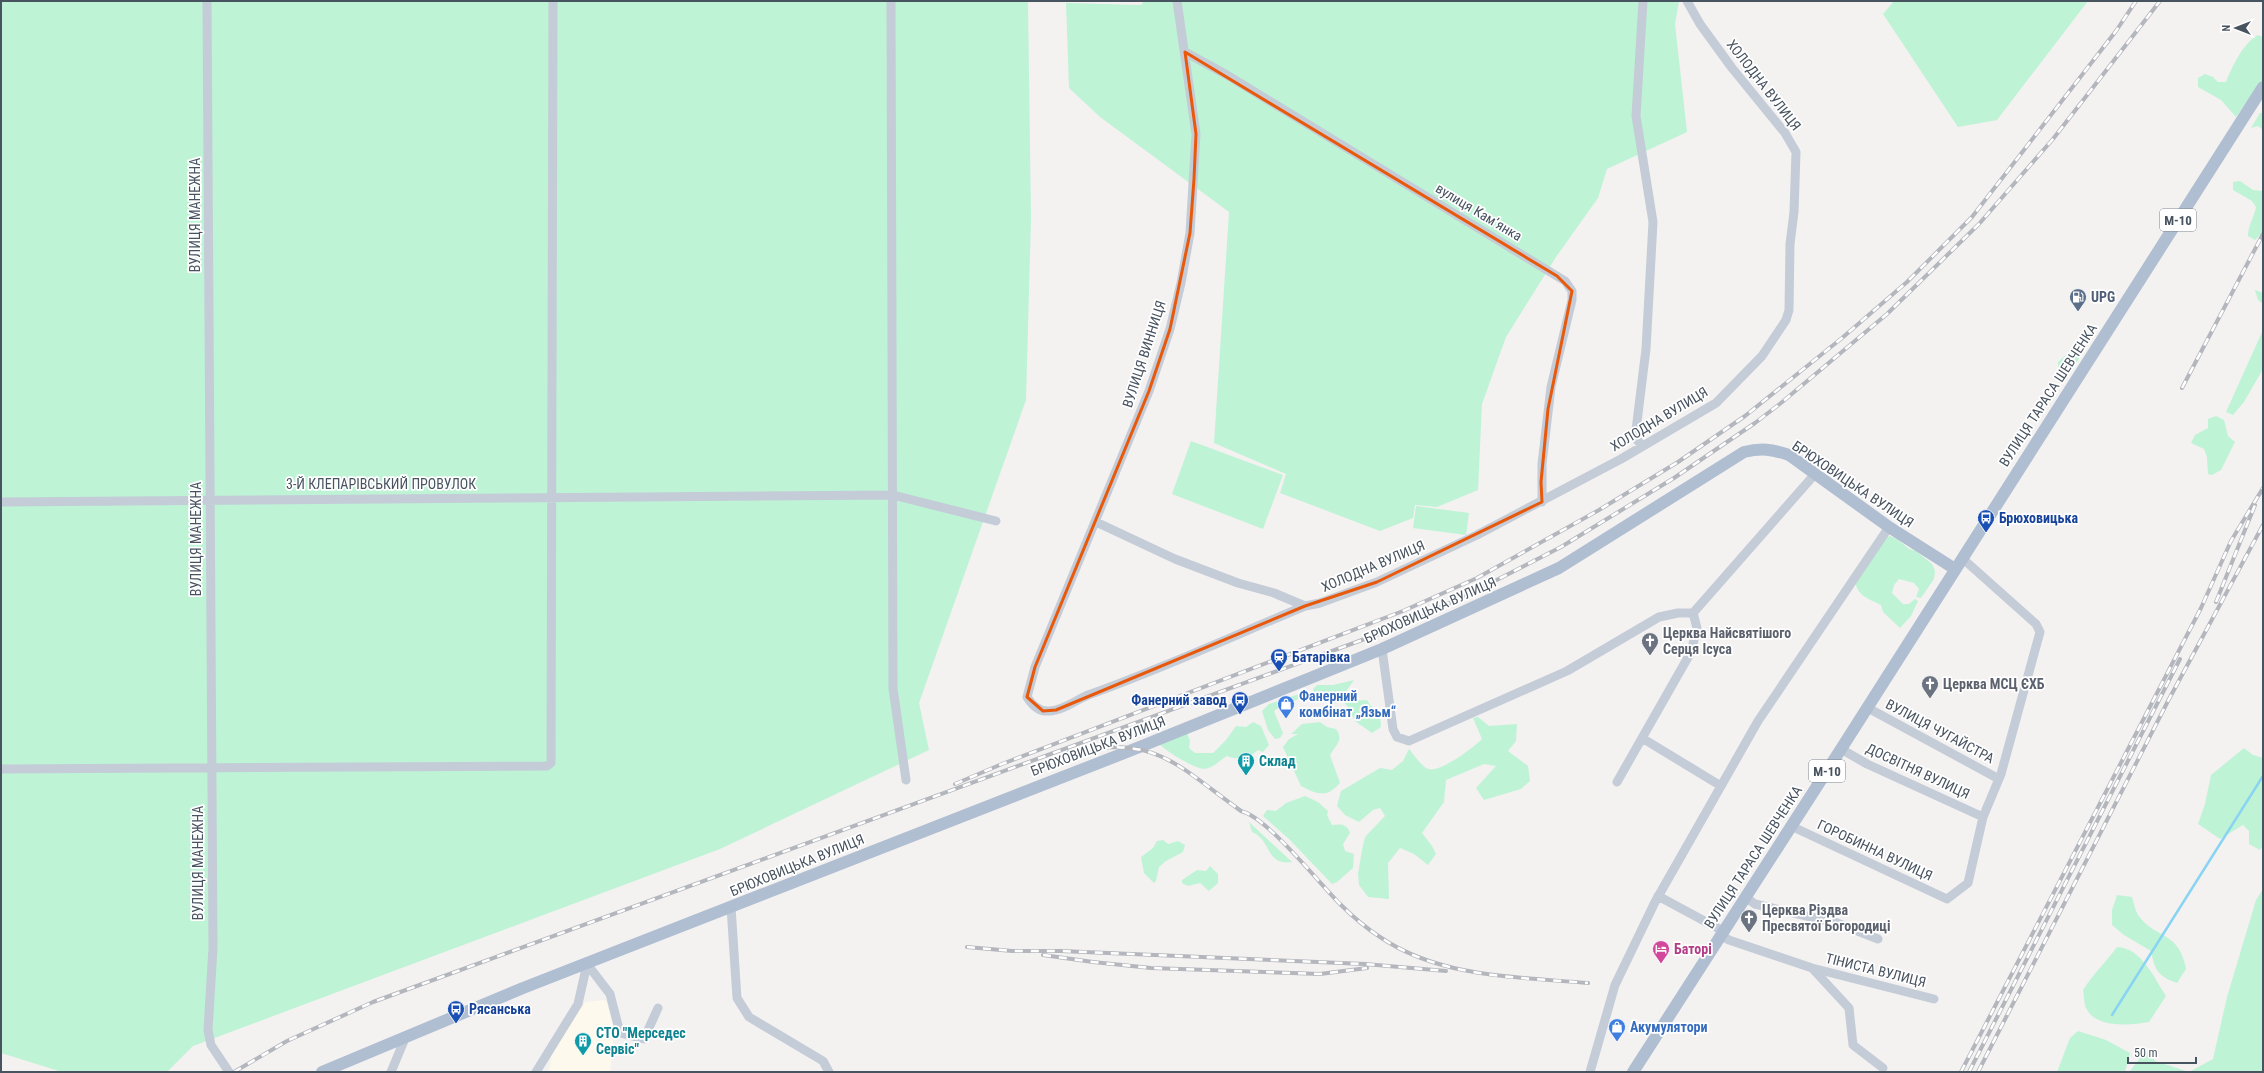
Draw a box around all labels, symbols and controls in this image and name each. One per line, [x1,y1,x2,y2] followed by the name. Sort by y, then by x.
[2216,8,2256,48] north arrow
[2220,24,2233,31] text: N
[1724,36,1804,134] street label: ХОЛОДНА ВУЛИЦЯ
[187,158,203,272] street label: ВУЛИЦЯ МАНЕЖНА
[1433,180,1525,244] street label: вулиця Камʼянка
[2160,209,2196,231] road number: М-10
[2068,287,2088,312] fuel station icon: UPG
[2091,289,2115,305] place label: UPG
[1119,299,1169,409] street label: ВУЛИЦЯ ВИННИЦЯ
[1996,321,2100,469] street label: ВУЛИЦЯ ТАРАСА ШЕВЧЕНКА
[1607,384,1711,454] street label: ХОЛОДНА ВУЛИЦЯ
[1789,437,1917,531] street label: БРЮХОВИЦЬКА ВУЛИЦЯ
[286,476,476,492] street label: 3-Й КЛЕПАРІВСЬКИЙ ПРОВУЛОК
[188,482,204,596] street label: ВУЛИЦЯ МАНЕЖНА
[1976,508,1996,533] bus stop icon: Брюховицька
[1999,510,2078,526] place label: Брюховицька
[1319,537,1427,595] street label: ХОЛОДНА ВУЛИЦЯ
[1361,574,1499,646] street label: БРЮХОВИЦЬКА ВУЛИЦЯ
[1663,625,1791,657] place label: Церква Найсвятішого Серця Ісуса
[1640,631,1660,656] church icon: Церква Найсвятішого Серця Ісуса
[1269,647,1289,672] station icon: Батарівка
[1292,649,1350,665] place label: Батарівка
[1920,674,1940,699] church icon: Церква МСЦ ЄХБ
[1943,676,2045,692] place label: Церква МСЦ ЄХБ
[1299,688,1396,720] place label: Фанерний комбінат „Язьм“
[1230,690,1250,715] bus stop icon: Фанерний завод
[1131,692,1227,708] place label: Фанерний завод
[1276,694,1296,719] shop icon: Фанерний комбінат „Язьм“
[1883,696,1997,766] street label: ВУЛИЦЯ ЧУГАЙСТРА
[1028,713,1168,779] street label: БРЮХОВИЦЬКА ВУЛИЦЯ
[1864,740,1972,802] street label: ДОСВІТНЯ ВУЛИЦЯ
[1236,751,1256,776] building icon: Склад
[1259,753,1296,769] place label: Склад
[1809,760,1845,782] road number: М-10
[1701,783,1805,931] street label: ВУЛИЦЯ ТАРАСА ШЕВЧЕНКА
[190,806,206,920] street label: ВУЛИЦЯ МАНЕЖНА
[1815,816,1935,884] street label: ГОРОБИННА ВУЛИЦЯ
[728,831,866,899] street label: БРЮХОВИЦЬКА ВУЛИЦЯ
[1762,902,1890,934] place label: Церква Різдва Пресвятої Богородиці
[1739,908,1759,933] church icon: Церква Різдва Пресвятої Богородиці
[1651,939,1671,964] hotel icon: Баторі
[1674,941,1712,957] place label: Баторі
[1824,950,1928,990] street label: ТІНИСТА ВУЛИЦЯ
[446,999,466,1024] bus stop icon: Рясанська
[469,1001,531,1017] place label: Рясанська
[1607,1017,1627,1042] shop icon: Акумулятори
[1630,1019,1708,1035] place label: Акумулятори
[596,1025,686,1057] place label: СТО "Мерседес Сервіс"
[573,1031,593,1056] building icon: СТО "Мерседес Сервіс"
[2128,1039,2196,1065] scale bar
[2134,1046,2158,1060] text: 50 m

